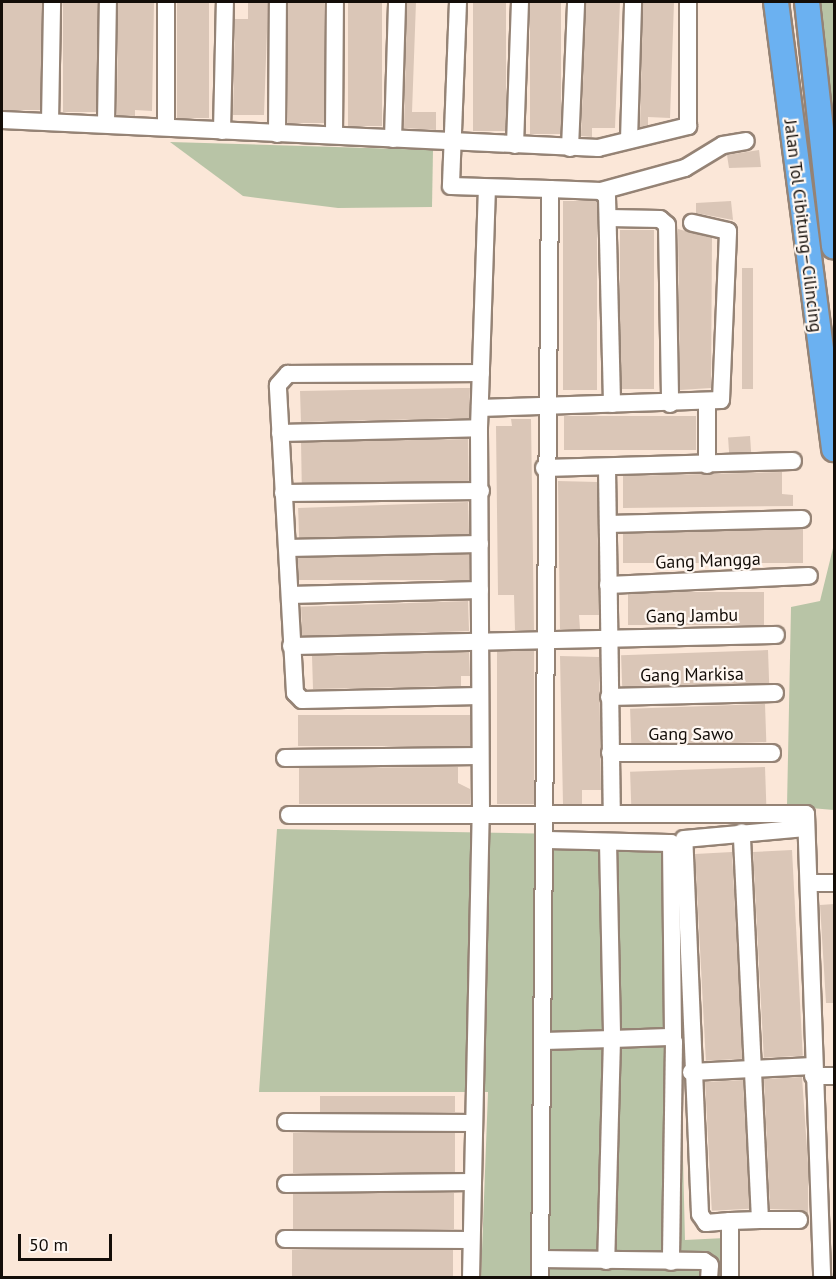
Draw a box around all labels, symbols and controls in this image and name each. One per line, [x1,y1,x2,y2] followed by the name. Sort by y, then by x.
[779,118,827,334] street label: Jalan Tol Cibitung–Cilincing
[655,548,761,574] street label: Gang Mangga
[646,604,738,628] street label: Gang Jambu
[640,663,744,687] street label: Gang Markisa
[648,723,734,745] street label: Gang Sawo
[21,1222,116,1260] scale bar
[29,1233,68,1256] text: 50 m

